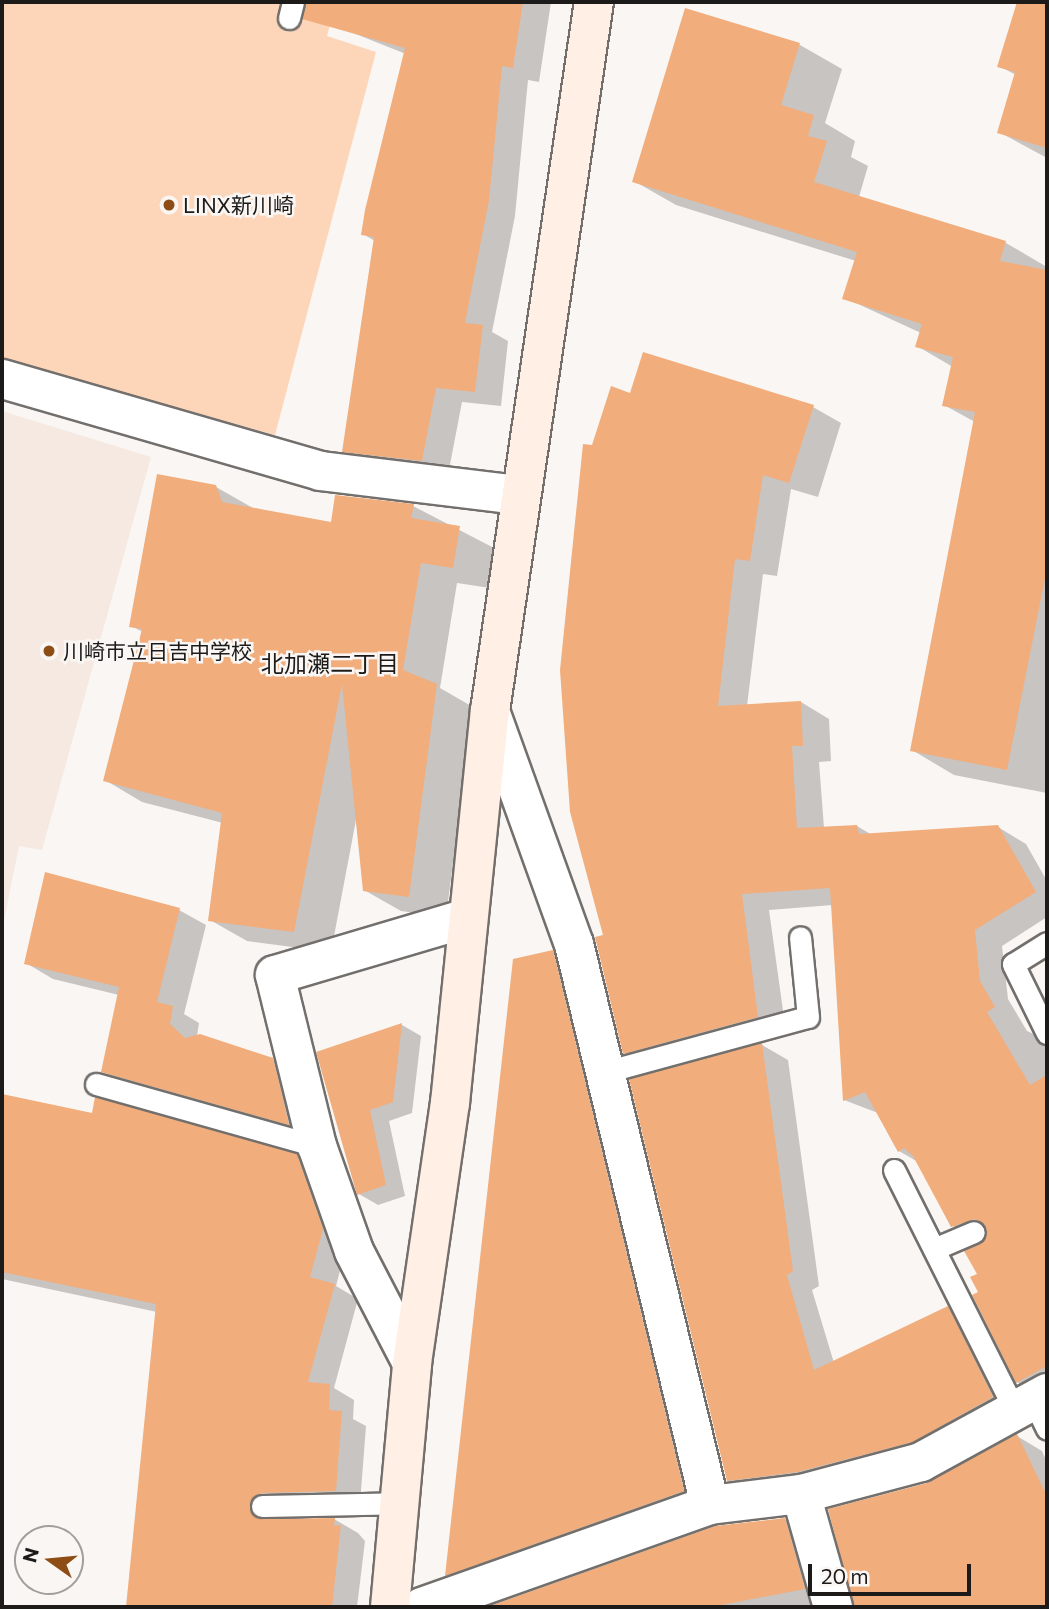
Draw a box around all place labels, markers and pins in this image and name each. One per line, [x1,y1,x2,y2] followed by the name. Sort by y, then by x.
[183,192,294,218] place label: LINX新川崎
[161,197,177,213] marker: LINX新川崎
[63,638,252,664] place label: 川崎市立日吉中学校
[41,643,57,659] marker: 川崎市立日吉中学校

